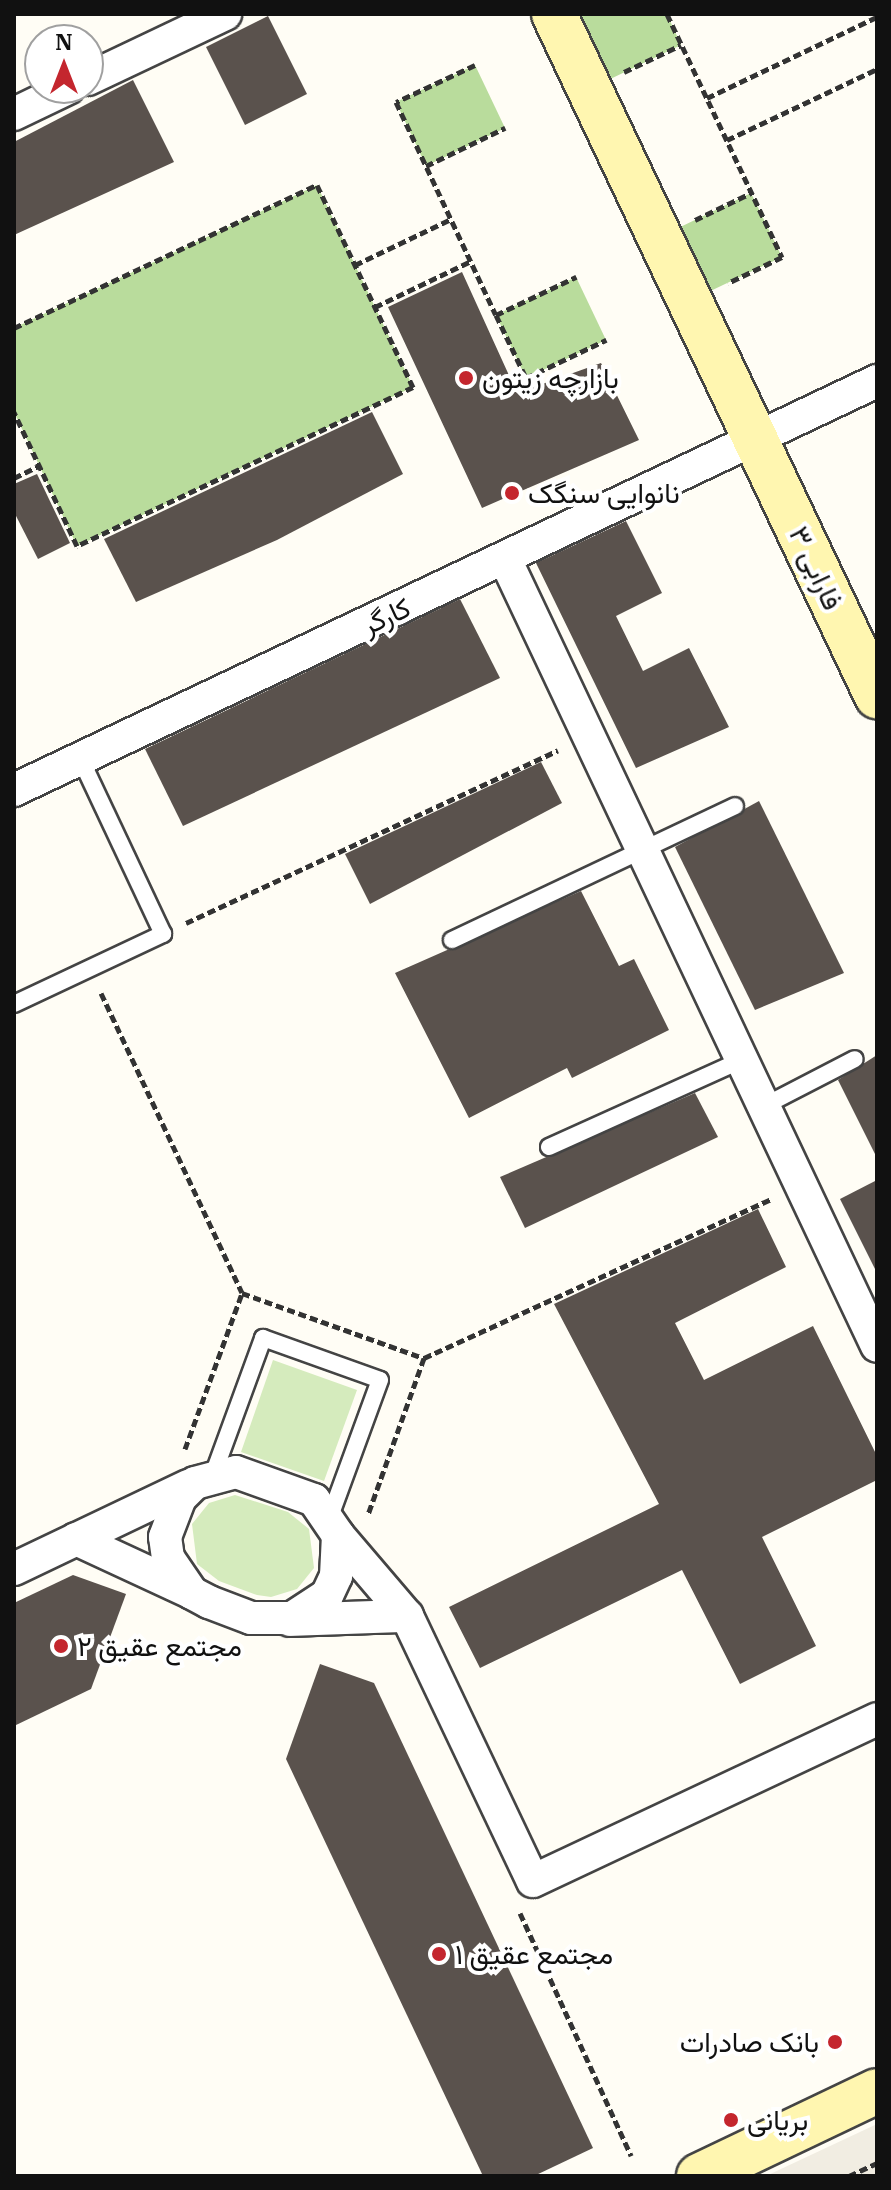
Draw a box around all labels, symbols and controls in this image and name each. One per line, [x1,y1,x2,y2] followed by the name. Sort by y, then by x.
[24,24,104,104] north arrow
[55,27,73,56] text: N
[482,361,619,395] place label: بازارچه زیتون
[457,369,475,387] marker: بازارچه زیتون
[528,476,680,510] place label: نانوایی سنگک
[503,484,521,502] marker: نانوایی سنگک
[782,521,850,615] street label: فارابی ۳
[356,590,416,642] street label: کارگر
[77,1629,242,1663] place label: مجتمع عقیق ۲
[52,1637,70,1655] marker: مجتمع عقیق ۲
[455,1937,613,1971] place label: مجتمع عقیق ۱
[430,1945,448,1963] marker: مجتمع عقیق ۱
[680,2025,819,2059] place label: بانک صادرات
[826,2033,844,2051] marker: بانک صادرات
[747,2103,808,2137] place label: بریانی
[722,2111,740,2129] marker: بریانی

